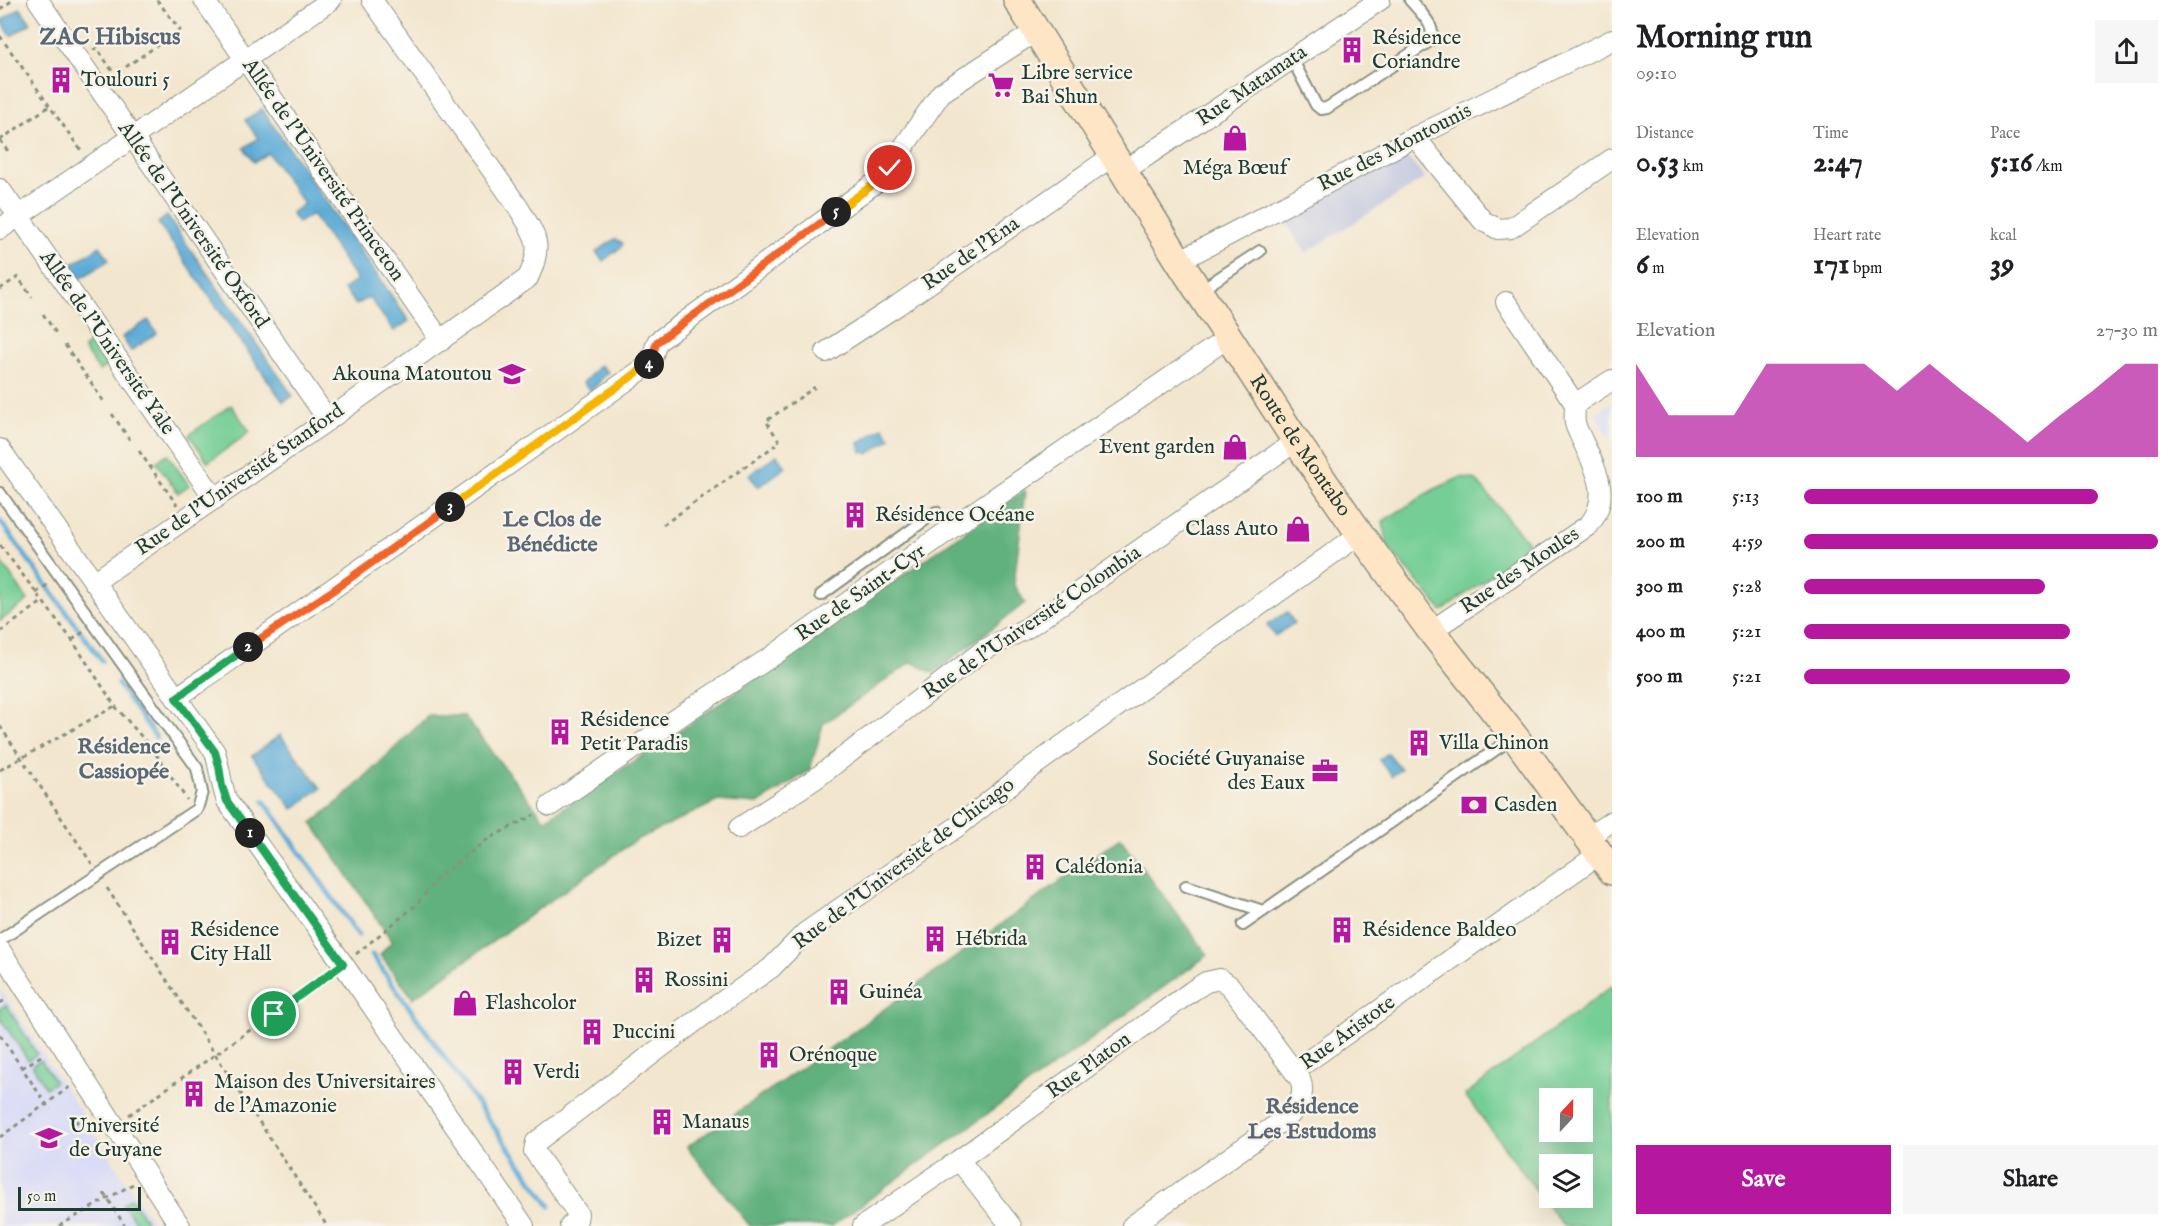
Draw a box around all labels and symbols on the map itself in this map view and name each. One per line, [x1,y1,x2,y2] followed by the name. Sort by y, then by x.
[40,22,181,53] district label: ZAC Hibiscus
[1372,25,1461,76] place label: Résidence Coriandre
[1337,35,1367,65] building icon: Résidence Coriandre
[1192,39,1313,133] street label: Rue Matamata
[235,52,410,287] street label: Allée de l'Université Princeton
[1021,60,1133,111] place label: Libre service Bai Shun
[46,65,76,95] building icon: Toulouri 5
[81,67,170,94] place label: Toulouri 5
[986,70,1016,100] supermarket icon: Libre service Bai Shun
[1314,98,1476,198] street label: Rue des Montounis
[111,115,275,334] street label: Allée de l'Université Oxford
[1220,123,1250,153] shop icon: Méga Bœuf
[864,142,915,193] pin
[1183,155,1291,182] place label: Méga Bœuf
[821,197,851,227] pin: 5
[917,210,1026,297] street label: Rue de l'Ena
[32,245,181,441] street label: Allée de l'Université Yale
[634,349,664,379] pin: 4
[497,359,527,389] school or university icon: Akouna Matoutou
[331,361,492,388] place label: Akouna Matoutou
[1243,369,1358,522] street label: Route de Montabo
[130,397,350,562] street label: Rue de l'Université Stanford
[1220,432,1250,462] shop icon: Event garden
[1099,434,1215,461] place label: Event garden
[435,492,465,522] pin: 3
[840,500,870,530] building icon: Résidence Océane
[875,502,1035,529] place label: Résidence Océane
[503,506,601,559] district label: Le Clos de Bénédicte
[1283,514,1313,544] shop icon: Class Auto
[1185,516,1278,543] place label: Class Auto
[1455,521,1585,621] street label: Rue des Moules
[791,538,932,648] street label: Rue de Saint-Cyr
[918,539,1147,706] street label: Rue de l'Université Colombia
[233,632,263,662] pin: 2
[580,707,688,758] place label: Résidence Petit Paradis
[545,717,575,747] building icon: Résidence Petit Paradis
[1404,728,1434,758] building icon: Villa Chinon
[1438,730,1549,757] place label: Villa Chinon
[77,733,171,786] district label: Résidence Cassiopée
[1148,746,1305,797] place label: Société Guyanaise des Eaux
[1310,756,1340,786] office icon: Société Guyanaise des Eaux
[788,772,1020,956] street label: Rue de l’Université de Chicago
[1459,790,1489,820] bank icon: Casden
[1494,792,1558,819] place label: Casden
[235,818,265,848] pin: 1
[1020,852,1050,882] building icon: Calédonia
[1055,854,1144,881] place label: Calédonia
[1327,915,1357,945] building icon: Résidence Baldeo
[190,917,279,968] place label: Résidence City Hall
[1362,917,1516,944] place label: Résidence Baldeo
[920,924,950,954] building icon: Hébrida
[707,925,737,955] building icon: Bizet
[955,926,1028,953] place label: Hébrida
[155,927,185,957] building icon: Résidence City Hall
[656,927,702,954] place label: Bizet
[629,965,659,995] building icon: Rossini
[664,967,728,994] place label: Rossini
[824,977,854,1007] building icon: Guinéa
[859,979,923,1006] place label: Guinéa
[248,988,299,1039] pin
[450,988,480,1018] shop icon: Flashcolor
[1295,989,1401,1077] street label: Rue Aristote
[485,990,577,1017] place label: Flashcolor
[577,1017,607,1047] building icon: Puccini
[612,1019,675,1046] place label: Puccini
[1042,1026,1136,1106] street label: Rue Platon
[754,1040,784,1070] building icon: Orénoque
[789,1042,878,1069] place label: Orénoque
[498,1057,528,1087] building icon: Verdi
[532,1059,580,1086] place label: Verdi
[214,1069,436,1120] place label: Maison des Universitaires de l'Amazonie
[179,1079,209,1109] building icon: Maison des Universitaires de l'Amazonie
[1539,1088,1593,1142] north arrow
[1248,1093,1377,1146] district label: Résidence Les Estudoms
[647,1107,677,1137] building icon: Manaus
[682,1109,749,1136] place label: Manaus
[69,1113,162,1164] place label: Université de Guyane
[34,1123,64,1153] school or university icon: Université de Guyane
[18,1184,141,1212] scale bar

